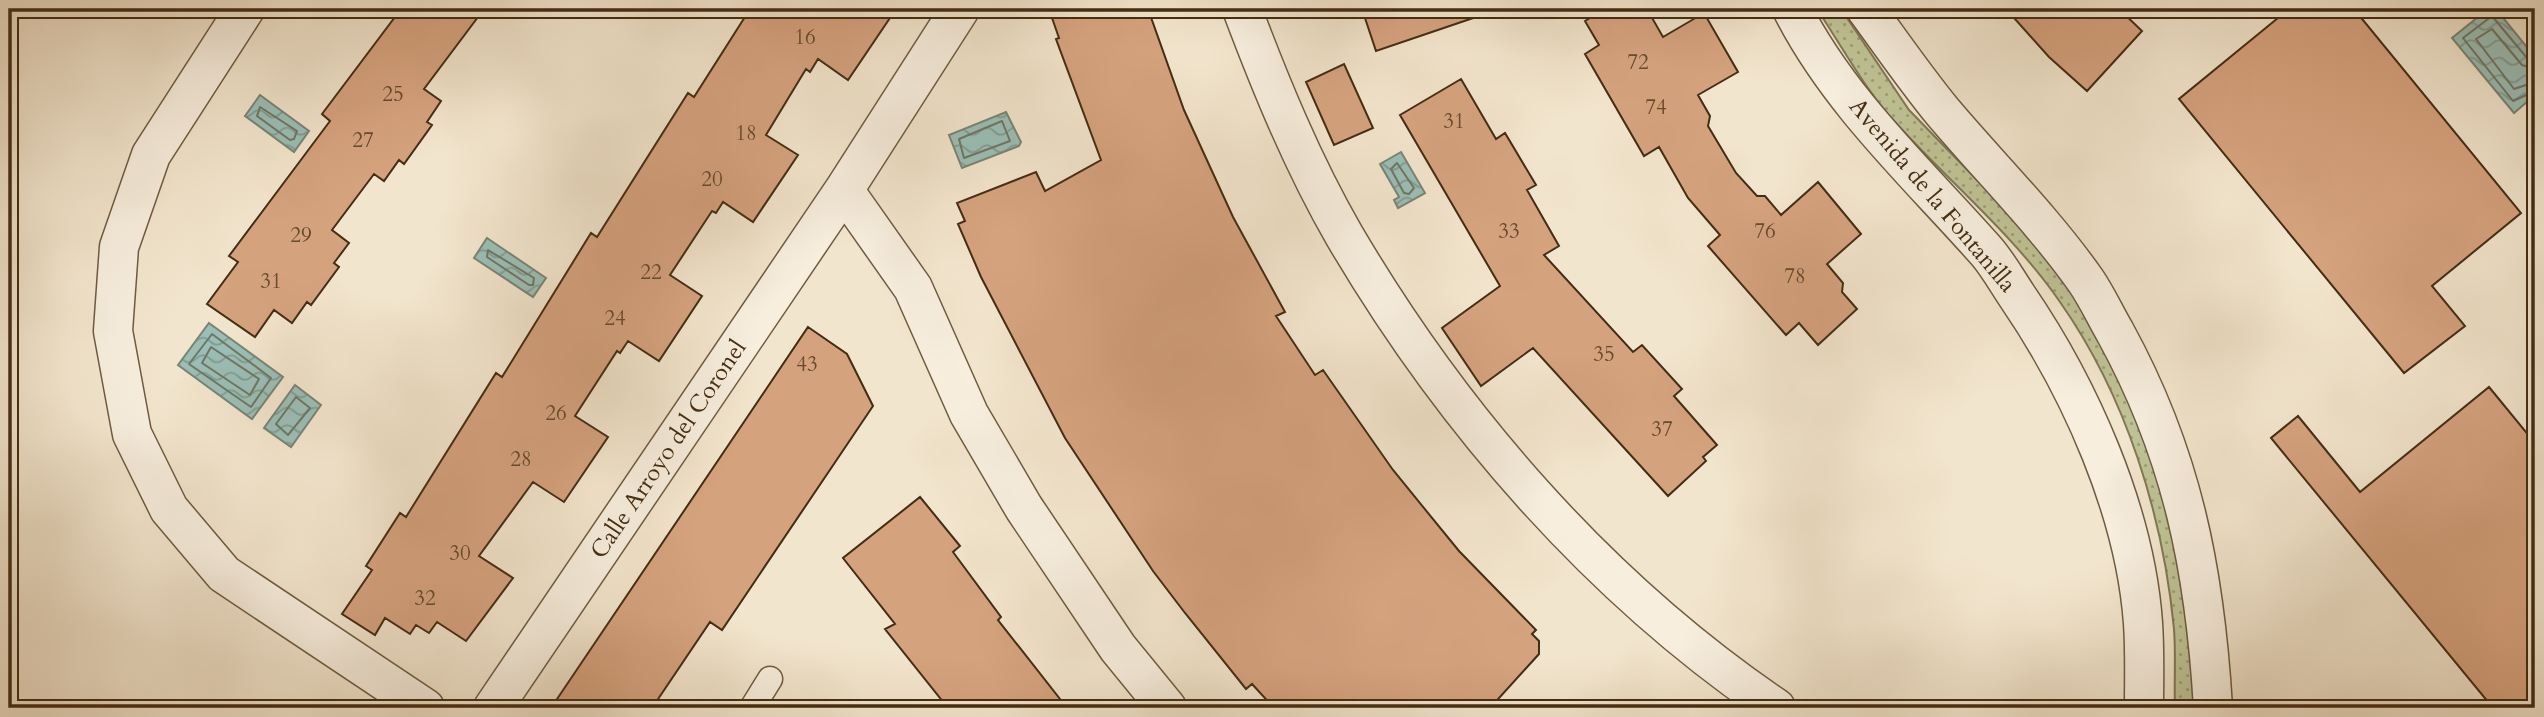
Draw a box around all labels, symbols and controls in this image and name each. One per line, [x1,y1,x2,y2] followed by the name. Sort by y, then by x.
[794,23,816,52] house number: 16
[1627,48,1649,77] house number: 72
[382,80,404,109] house number: 25
[1841,91,2024,300] street label: Avenida de la Fontanilla
[1645,93,1667,122] house number: 74
[1443,107,1465,136] house number: 31
[735,119,757,148] house number: 18
[352,126,374,155] house number: 27
[701,165,723,194] house number: 20
[1498,217,1520,246] house number: 33
[1754,217,1776,246] house number: 76
[290,221,312,250] house number: 29
[640,258,662,287] house number: 22
[1784,262,1806,291] house number: 78
[260,267,282,296] house number: 31
[604,304,626,333] house number: 24
[583,333,754,565] street label: Calle Arroyo del Coronel
[1593,340,1615,369] house number: 35
[796,350,818,379] house number: 43
[545,399,567,428] house number: 26
[1651,415,1673,444] house number: 37
[510,445,532,474] house number: 28
[449,539,471,568] house number: 30
[414,584,436,613] house number: 32

